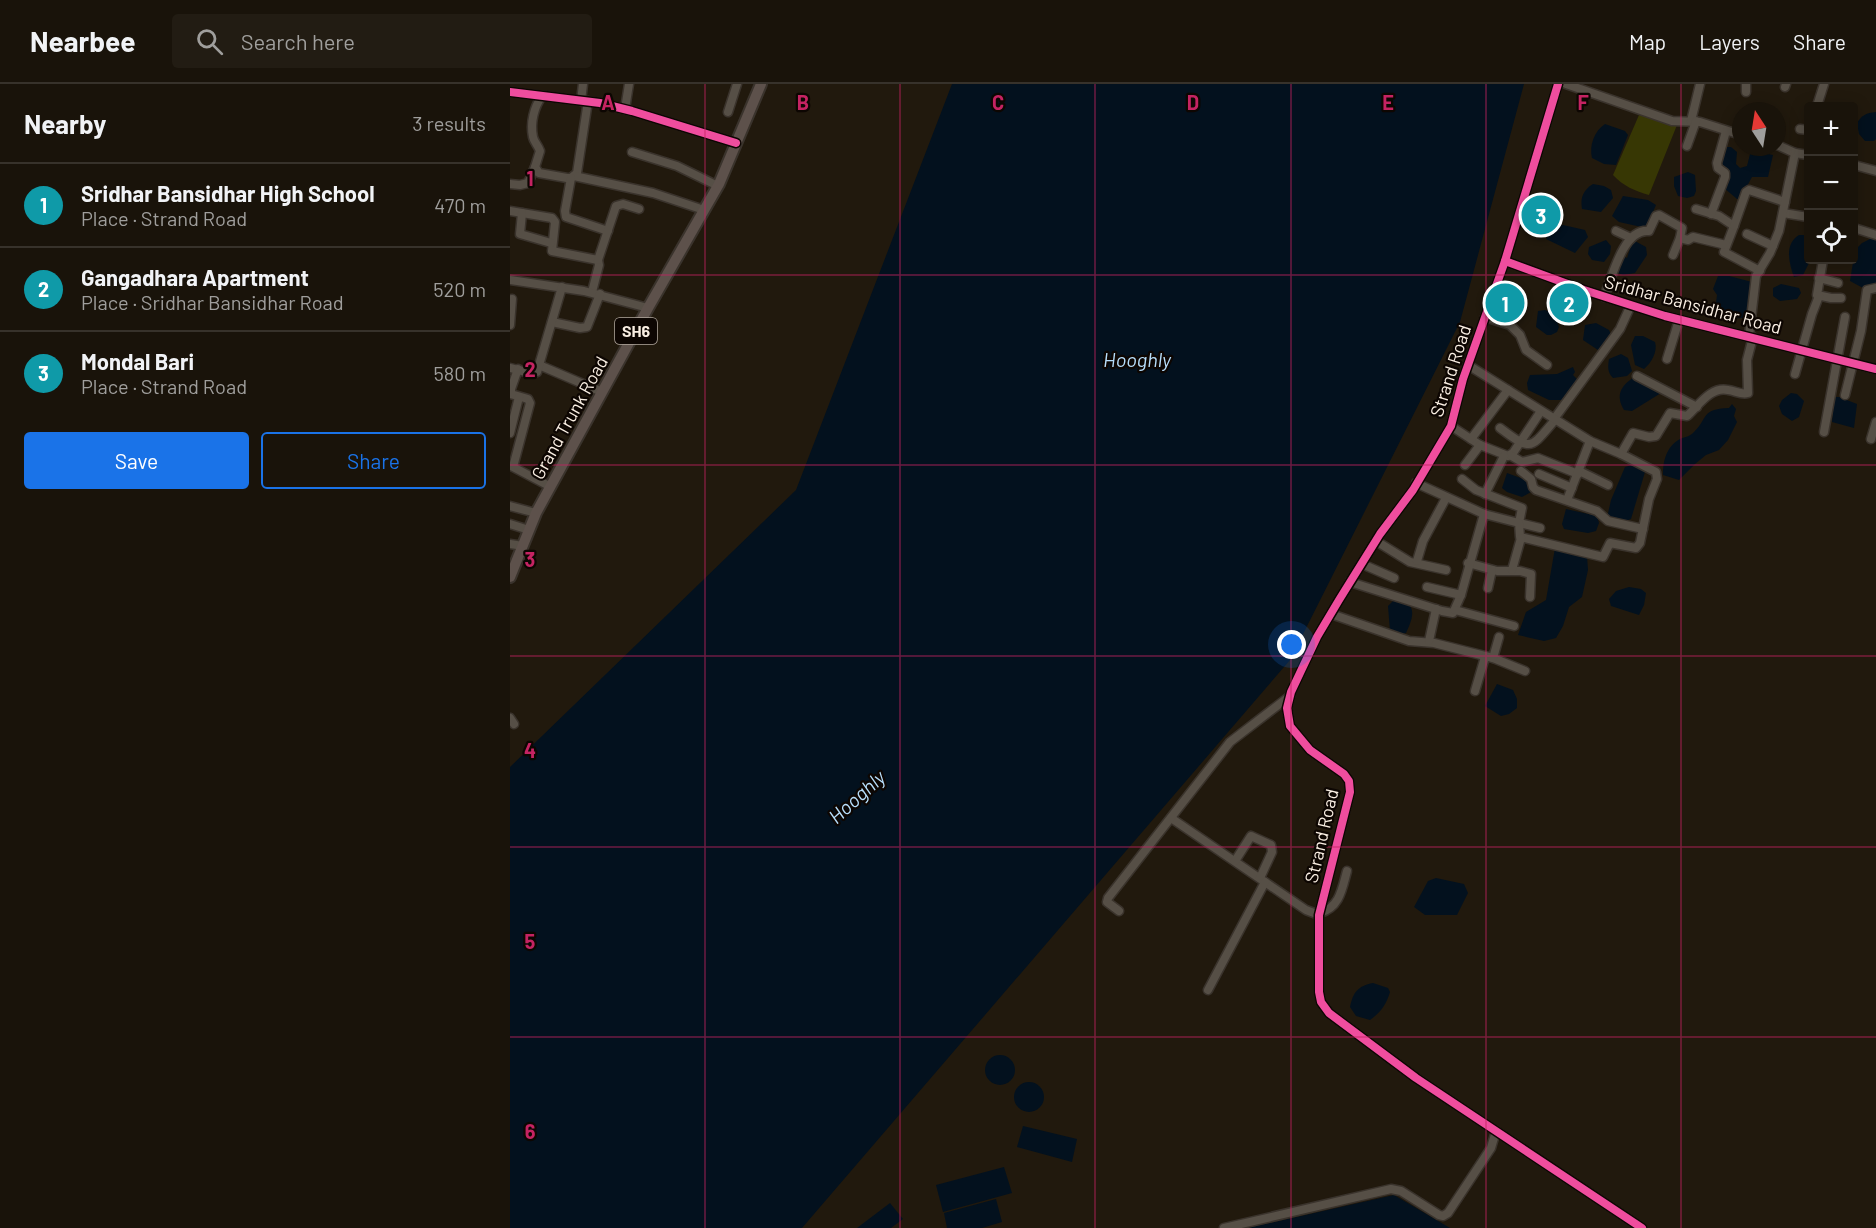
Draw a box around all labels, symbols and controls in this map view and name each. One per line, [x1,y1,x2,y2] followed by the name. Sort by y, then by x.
[172,14,592,68] search box
[30,24,136,58] text: Nearbee
[193,25,226,58] icon: search
[241,28,355,54] text: Search here
[1629,29,1666,54] text: Map
[1699,29,1760,54] text: Layers
[1793,29,1846,54] text: Share
[601,90,615,114] text: A
[797,90,809,114] text: B
[992,90,1004,114] text: C
[1187,90,1199,114] text: D
[1382,90,1394,114] text: E
[1577,90,1589,114] text: F
[1732,102,1786,156] north arrow
[1804,102,1858,264] map controls
[1804,102,1858,156] button: +
[24,108,106,139] text: Nearby
[412,111,486,135] text: 3 results
[1804,156,1858,210] button: −
[526,166,534,190] text: 1
[81,180,375,206] text: Sridhar Bansidhar High School
[1522,192,1560,238] pin: 3
[40,193,47,217] text: 1
[434,193,486,217] text: 470 m
[81,206,247,230] text: Place · Strand Road
[1804,210,1858,264] button: locate
[81,264,309,290] text: Gangadhara Apartment
[1602,270,1784,338] street label: Sridhar Bansidhar Road
[38,277,49,301] text: 2
[433,277,486,301] text: 520 m
[1486,280,1524,326] pin: 1
[1550,280,1588,326] pin: 2
[81,290,344,314] text: Place · Sridhar Bansidhar Road
[615,318,657,344] road number: SH6
[1425,322,1475,420] street label: Strand Road
[1103,347,1172,371] water label: Hooghly
[81,348,194,374] text: Mondal Bari
[526,352,612,483] street label: Grand Trunk Road
[524,357,536,381] text: 2
[38,361,49,385] text: 3
[433,361,486,385] text: 580 m
[81,374,247,398] text: Place · Strand Road
[24,432,249,489] button: Save
[261,432,486,489] button: Share
[525,547,535,571] text: 3
[1277,630,1306,659] your location
[524,738,536,762] text: 4
[823,764,890,828] water label: Hooghly
[1300,787,1342,885] street label: Strand Road
[525,929,536,953] text: 5
[525,1119,536,1143] text: 6

